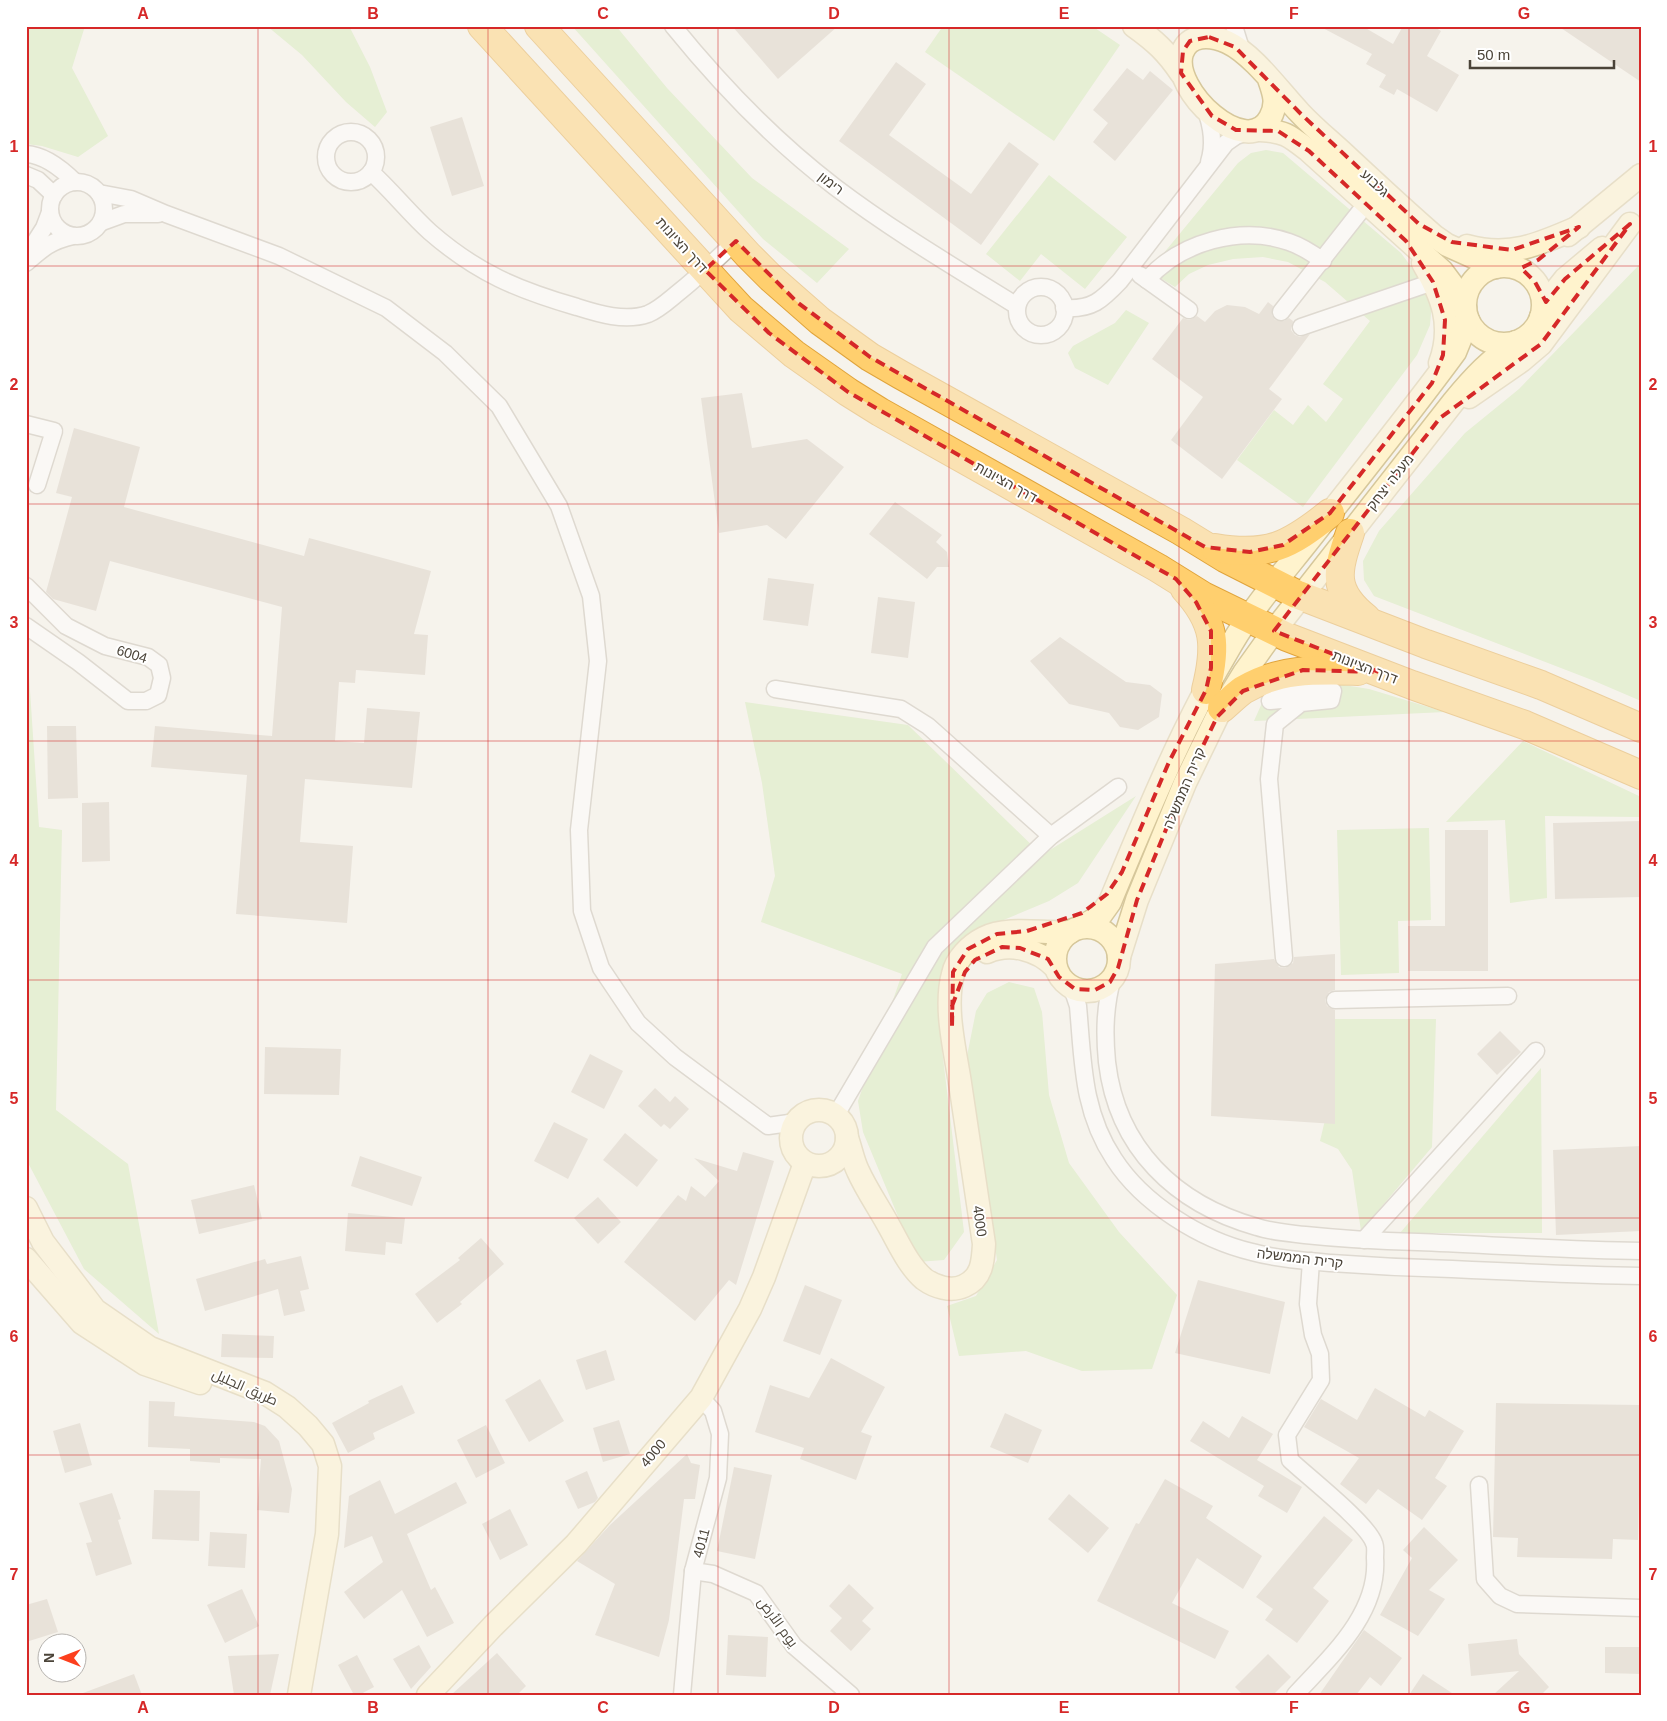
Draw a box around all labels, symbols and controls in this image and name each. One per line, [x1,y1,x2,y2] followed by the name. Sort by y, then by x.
[137,5,149,22] text: A
[367,5,379,22] text: B
[597,5,609,22] text: C
[828,5,840,22] text: D
[1059,5,1070,22] text: E
[1289,5,1299,22] text: F
[1518,5,1530,22] text: G
[1470,38,1613,70] scale bar
[1477,46,1510,63] text: 50 m
[10,138,19,155] text: 1
[1649,138,1658,155] text: 1
[1357,166,1393,200] street label: גלבוע
[815,168,847,198] street label: רימון
[653,214,711,276] street label: דרך הציונות
[10,376,19,393] text: 2
[1649,376,1658,393] text: 2
[1363,451,1417,513] street label: מעלה יצחק
[972,458,1040,506] street label: דרך הציונות
[10,614,19,631] text: 3
[1649,614,1658,631] text: 3
[115,642,149,666] street label: 6004
[1330,647,1400,687] street label: דרך הציונות
[1160,745,1208,831] street label: קרית הממשלה
[10,852,19,869] text: 4
[1649,852,1658,869] text: 4
[10,1090,19,1107] text: 5
[1649,1090,1658,1107] text: 5
[970,1204,990,1238] street label: 4000
[1256,1245,1344,1271] street label: קרית הממשלה
[10,1328,19,1345] text: 6
[1649,1328,1658,1345] text: 6
[209,1365,280,1409] street label: طريق الجليل
[637,1436,669,1470] street label: 4000
[689,1526,713,1560] street label: 4011
[10,1566,19,1583] text: 7
[1649,1566,1658,1583] text: 7
[753,1594,802,1651] street label: يوم الأرض
[38,1634,88,1684] north arrow
[41,1653,57,1663] text: N
[137,1699,149,1716] text: A
[367,1699,379,1716] text: B
[597,1699,609,1716] text: C
[828,1699,840,1716] text: D
[1059,1699,1070,1716] text: E
[1289,1699,1299,1716] text: F
[1518,1699,1530,1716] text: G

